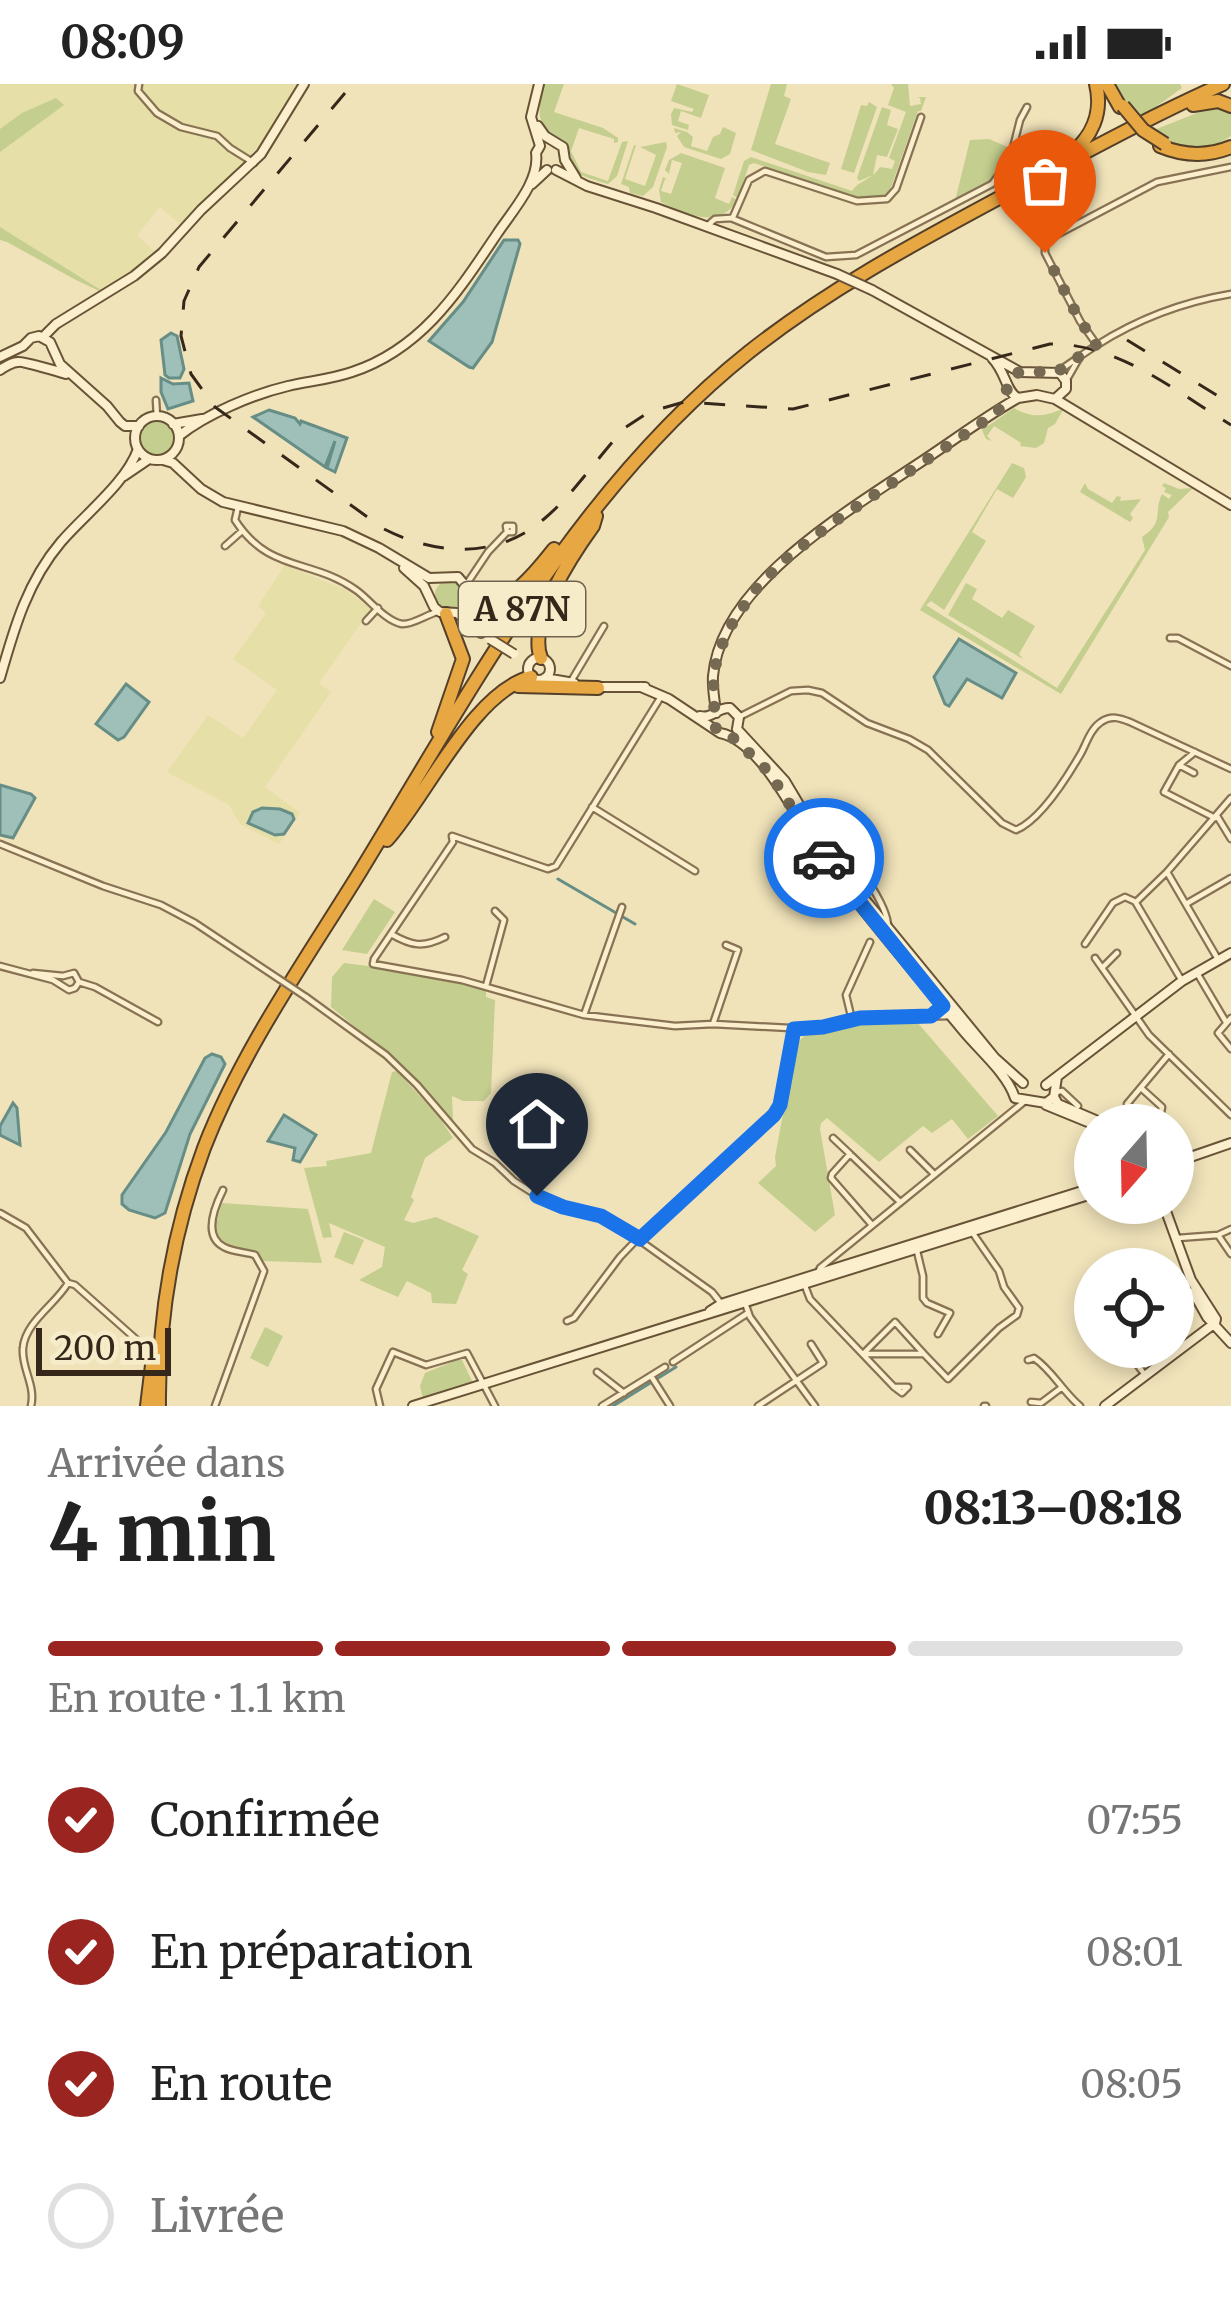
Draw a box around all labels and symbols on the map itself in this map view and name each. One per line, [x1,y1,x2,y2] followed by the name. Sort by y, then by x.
[994,130,1096,253] pin
[459,582,585,636] road number: A 87N
[764,798,884,918] courier
[486,1073,588,1196] pin
[1074,1104,1194,1224] north arrow
[36,1322,171,1375] scale bar

